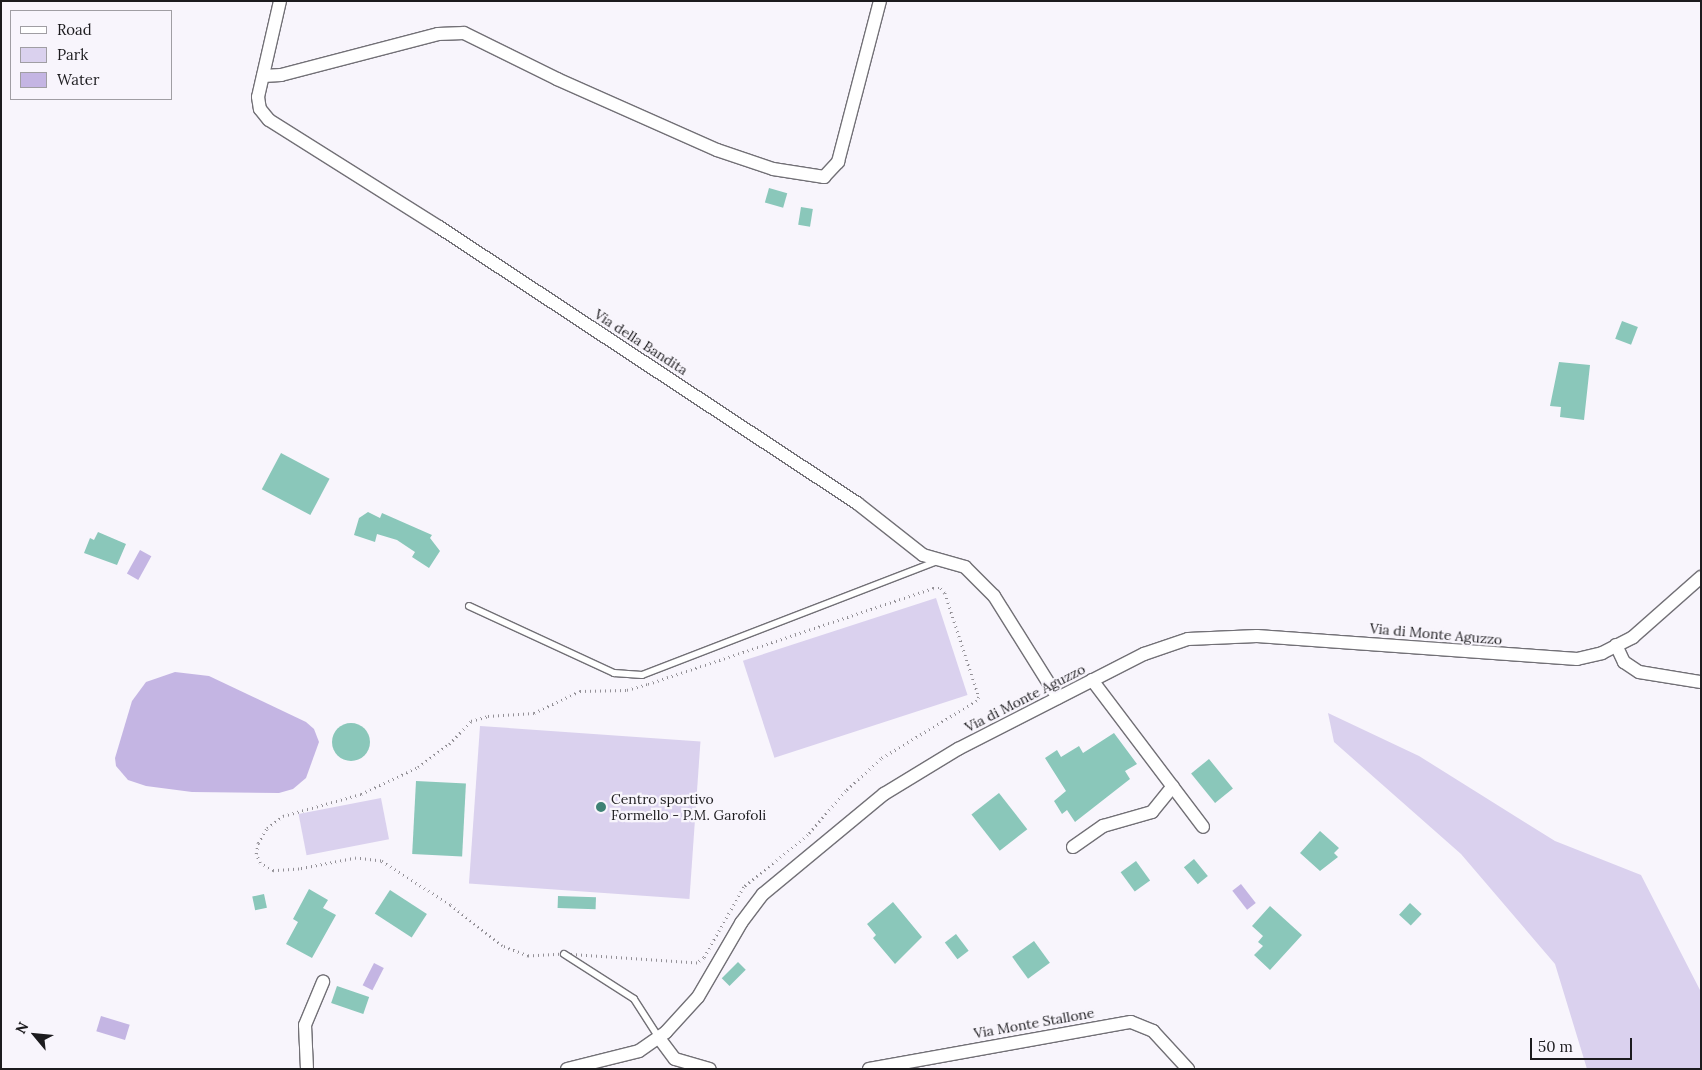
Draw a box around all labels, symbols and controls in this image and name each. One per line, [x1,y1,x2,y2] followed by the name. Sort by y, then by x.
[10,10,172,100] legend
[57,20,92,39] text: Road
[57,45,88,64] text: Park
[57,70,99,89] text: Water
[591,306,691,378] street label: Via della Bandita
[1369,620,1503,648] street label: Via di Monte Aguzzo
[962,660,1088,736] street label: Via di Monte Aguzzo
[611,791,766,824] place label: Centro sportivo Formello - P.M. Garofoli
[595,801,607,813] marker: Centro sportivo Formello - P.M. Garofoli
[972,1004,1096,1042] street label: Via Monte Stallone
[10,1010,60,1060] north arrow
[11,1019,32,1037] text: N
[1532,1028,1634,1060] scale bar
[1538,1037,1573,1056] text: 50 m

